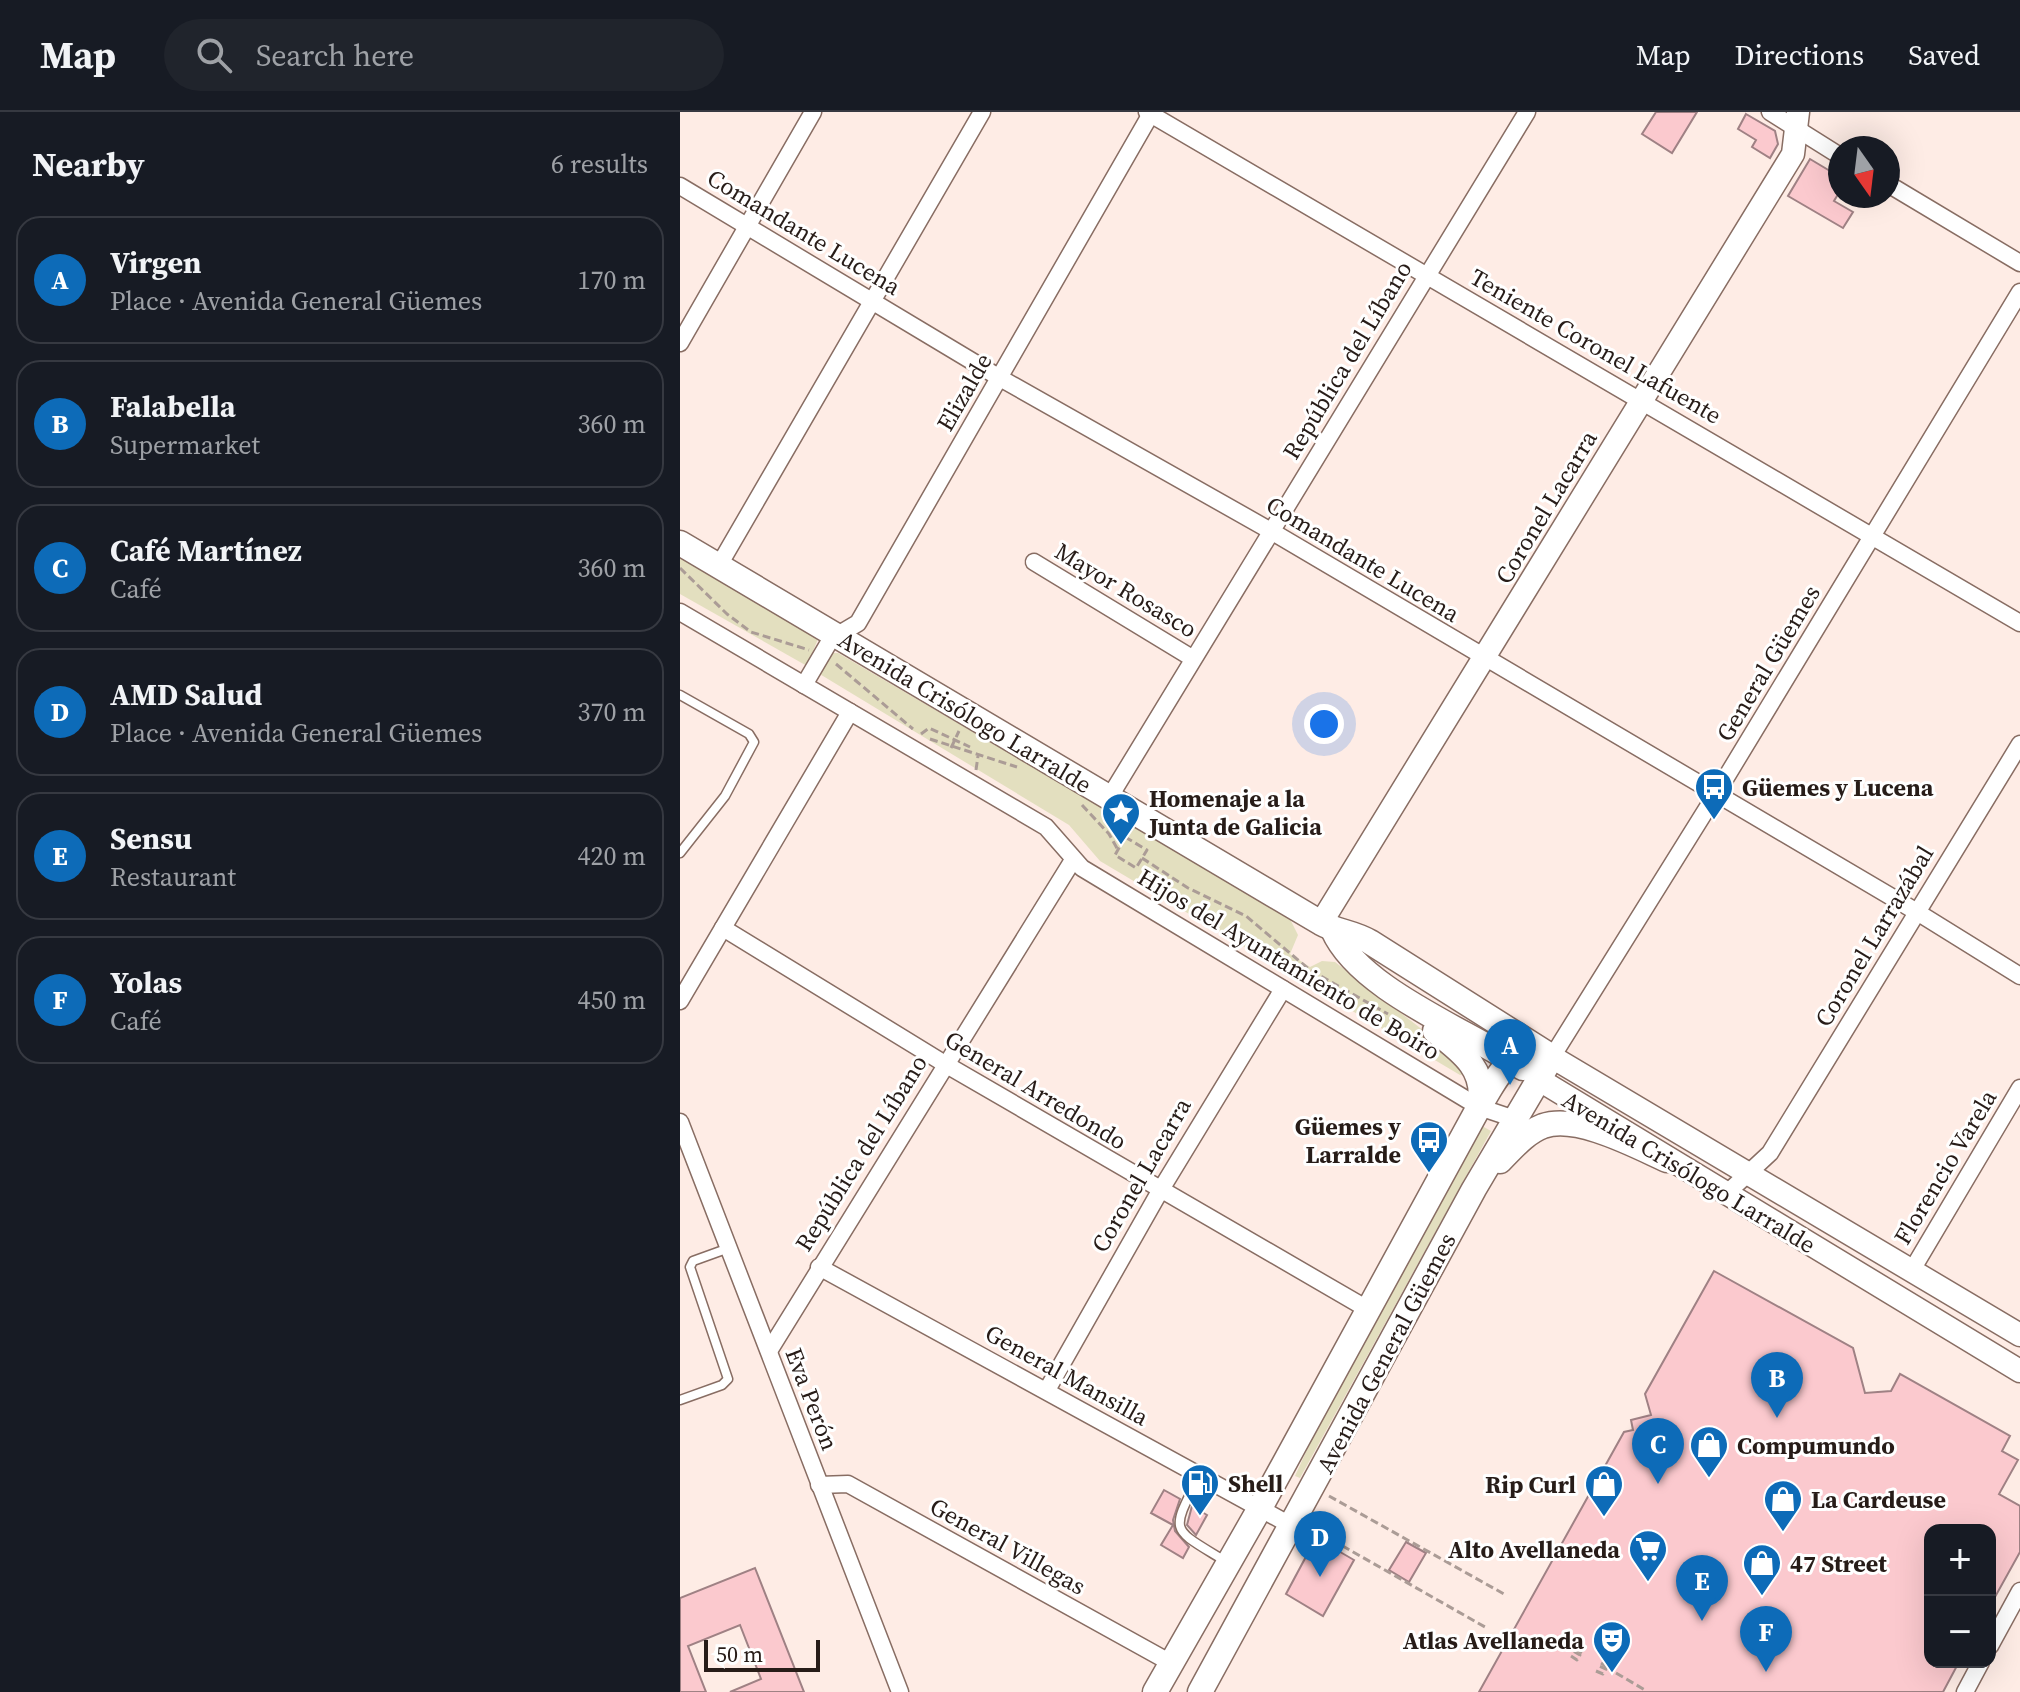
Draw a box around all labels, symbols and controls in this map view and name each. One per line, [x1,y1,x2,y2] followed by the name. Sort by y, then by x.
[164,19,724,91] search box
[40,29,116,81] text: Map
[192,33,236,77] icon: search
[256,35,414,76] text: Search here
[1636,36,1691,74] text: Map
[1735,36,1864,74] text: Directions
[1908,36,1980,74] text: Saved
[1828,136,1900,208] north arrow
[32,141,145,187] text: Nearby
[551,146,648,182] text: 6 results
[701,161,908,303] street label: Comandante Lucena
[110,242,202,283] text: Virgen
[1275,255,1419,465] street label: República del Líbano
[1464,260,1728,432] street label: Teniente Coronel Lafuente
[51,262,69,298] text: A
[578,262,646,298] text: 170 m
[110,283,482,319] text: Place · Avenida General Güemes
[928,347,1000,437] street label: Elizalde
[110,386,236,427] text: Falabella
[52,406,68,442] text: B
[578,406,646,442] text: 360 m
[1487,424,1605,590] street label: Coronel Lacarra
[110,427,260,463] text: Supermarket
[1260,488,1467,630] street label: Comandante Lucena
[110,530,302,571] text: Café Martínez
[1049,535,1203,645] street label: Mayor Rosasco
[52,550,68,586] text: C
[578,550,646,586] text: 360 m
[110,571,162,607] text: Café
[1708,579,1828,747] street label: General Güemes
[832,623,1098,801] street label: Avenida Crisólogo Larralde
[110,674,262,715] text: AMD Salud
[51,694,69,730] text: D
[578,694,646,730] text: 370 m
[1304,704,1344,744] your location
[110,715,482,751] text: Place · Avenida General Güemes
[1693,766,1735,821] bus stop icon: Güemes y Lucena
[1742,771,1934,804] place label: Güemes y Lucena
[1147,782,1322,843] place label: Homenaje a la Junta de Galicia
[1100,791,1142,846] place icon: Homenaje a la Junta de Galicia
[110,818,192,859] text: Sensu
[52,838,68,874] text: E
[578,838,646,874] text: 420 m
[1807,839,1941,1033] street label: Coronel Larrazábal
[110,859,236,895] text: Restaurant
[1132,860,1446,1068] street label: Hijos del Ayuntamiento de Boiro
[110,962,182,1003] text: Yolas
[52,982,68,1018] text: F
[578,982,646,1018] text: 450 m
[110,1003,162,1039] text: Café
[1484,1019,1536,1085] pin: A
[939,1023,1133,1157] street label: General Arredondo
[787,1048,935,1258] street label: República del Líbano
[1556,1083,1822,1261] street label: Avenida Crisólogo Larralde
[1886,1083,2005,1251] street label: Florencio Varela
[1083,1091,1199,1258] street label: Coronel Lacarra
[1295,1110,1401,1171] place label: Güemes y Larralde
[1408,1119,1450,1174] bus stop icon: Güemes y Larralde
[1308,1227,1464,1479] street label: Avenida General Güemes
[979,1316,1155,1434] street label: General Mansilla
[777,1343,847,1455] street label: Eva Perón
[1751,1352,1803,1418] pin: B
[1632,1418,1684,1484] pin: C
[1688,1424,1730,1479] shop icon: Compumundo
[1737,1429,1895,1462] place label: Compumundo
[1179,1462,1221,1517] fuel station icon: Shell
[1583,1463,1625,1518] shop icon: Rip Curl
[1228,1467,1284,1500] place label: Shell
[1485,1468,1576,1501] place label: Rip Curl
[1762,1478,1804,1533] shop icon: La Cardeuse
[1811,1483,1946,1516] place label: La Cardeuse
[924,1490,1092,1602] street label: General Villegas
[1294,1511,1346,1577] pin: D
[1924,1524,1996,1668] map controls
[1924,1524,1996,1596] button: +
[1627,1528,1669,1583] supermarket icon: Alto Avellaneda
[1448,1533,1620,1566] place label: Alto Avellaneda
[1741,1542,1783,1597] shop icon: 47 Street
[1790,1547,1887,1580] place label: 47 Street
[1676,1555,1728,1621] pin: E
[1924,1596,1996,1668] button: −
[1740,1606,1792,1672] pin: F
[1591,1619,1633,1674] theatre icon: Atlas Avellaneda
[1403,1624,1584,1657] place label: Atlas Avellaneda
[704,1636,820,1672] scale bar
[716,1639,763,1669] text: 50 m

